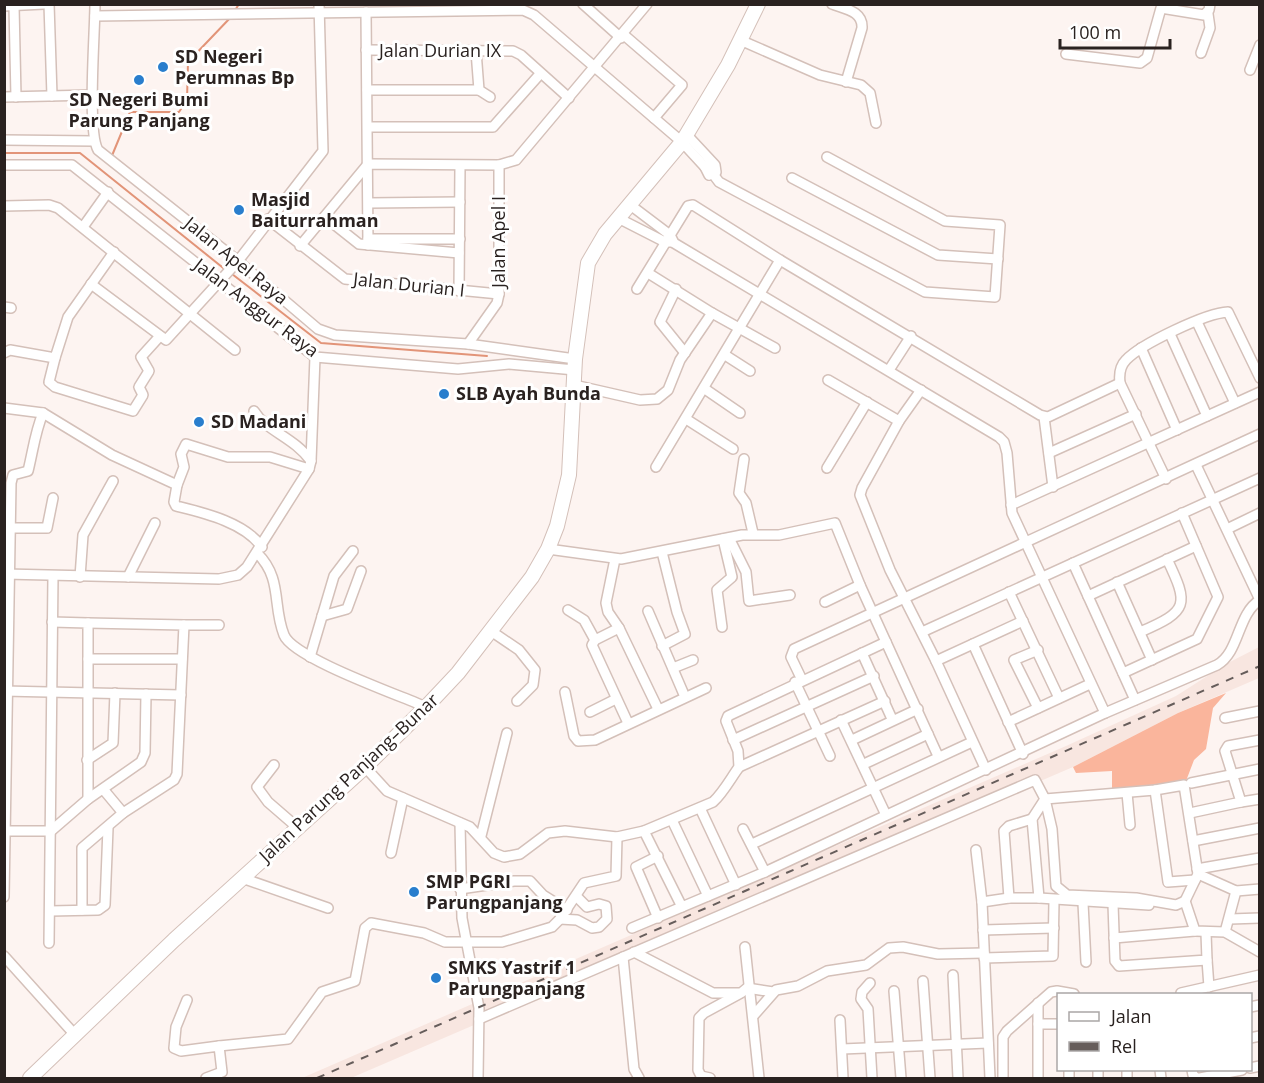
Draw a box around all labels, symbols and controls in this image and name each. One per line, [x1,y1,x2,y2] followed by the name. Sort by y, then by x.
[1060,12,1170,50] scale bar
[1069,20,1121,44] text: 100 m
[377,38,502,62] street label: Jalan Durian IX
[175,44,294,89] place label: SD Negeri Perumnas Bp
[156,60,170,74] marker: SD Negeri Perumnas Bp
[132,73,146,87] marker: SD Negeri Bumi Parung Panjang
[68,87,210,132] place label: SD Negeri Bumi Parung Panjang
[251,187,379,232] place label: Masjid Baiturrahman
[486,196,510,290] street label: Jalan Apel I
[232,203,246,217] marker: Masjid Baiturrahman
[178,210,294,309] street label: Jalan Apel Raya
[188,251,324,362] street label: Jalan Anggur Raya
[350,266,466,302] street label: Jalan Durian I
[456,381,601,405] place label: SLB Ayah Bunda
[437,387,451,401] marker: SLB Ayah Bunda
[211,409,306,433] place label: SD Madani
[192,415,206,429] marker: SD Madani
[252,687,444,868] street label: Jalan Parung Panjang–Bunar
[426,869,563,914] place label: SMP PGRI Parungpanjang
[407,885,421,899] marker: SMP PGRI Parungpanjang
[448,955,585,1000] place label: SMKS Yastrif 1 Parungpanjang
[429,971,443,985] marker: SMKS Yastrif 1 Parungpanjang
[1057,993,1252,1071] legend
[1109,1004,1151,1028] text: Jalan
[1111,1034,1137,1058] text: Rel

